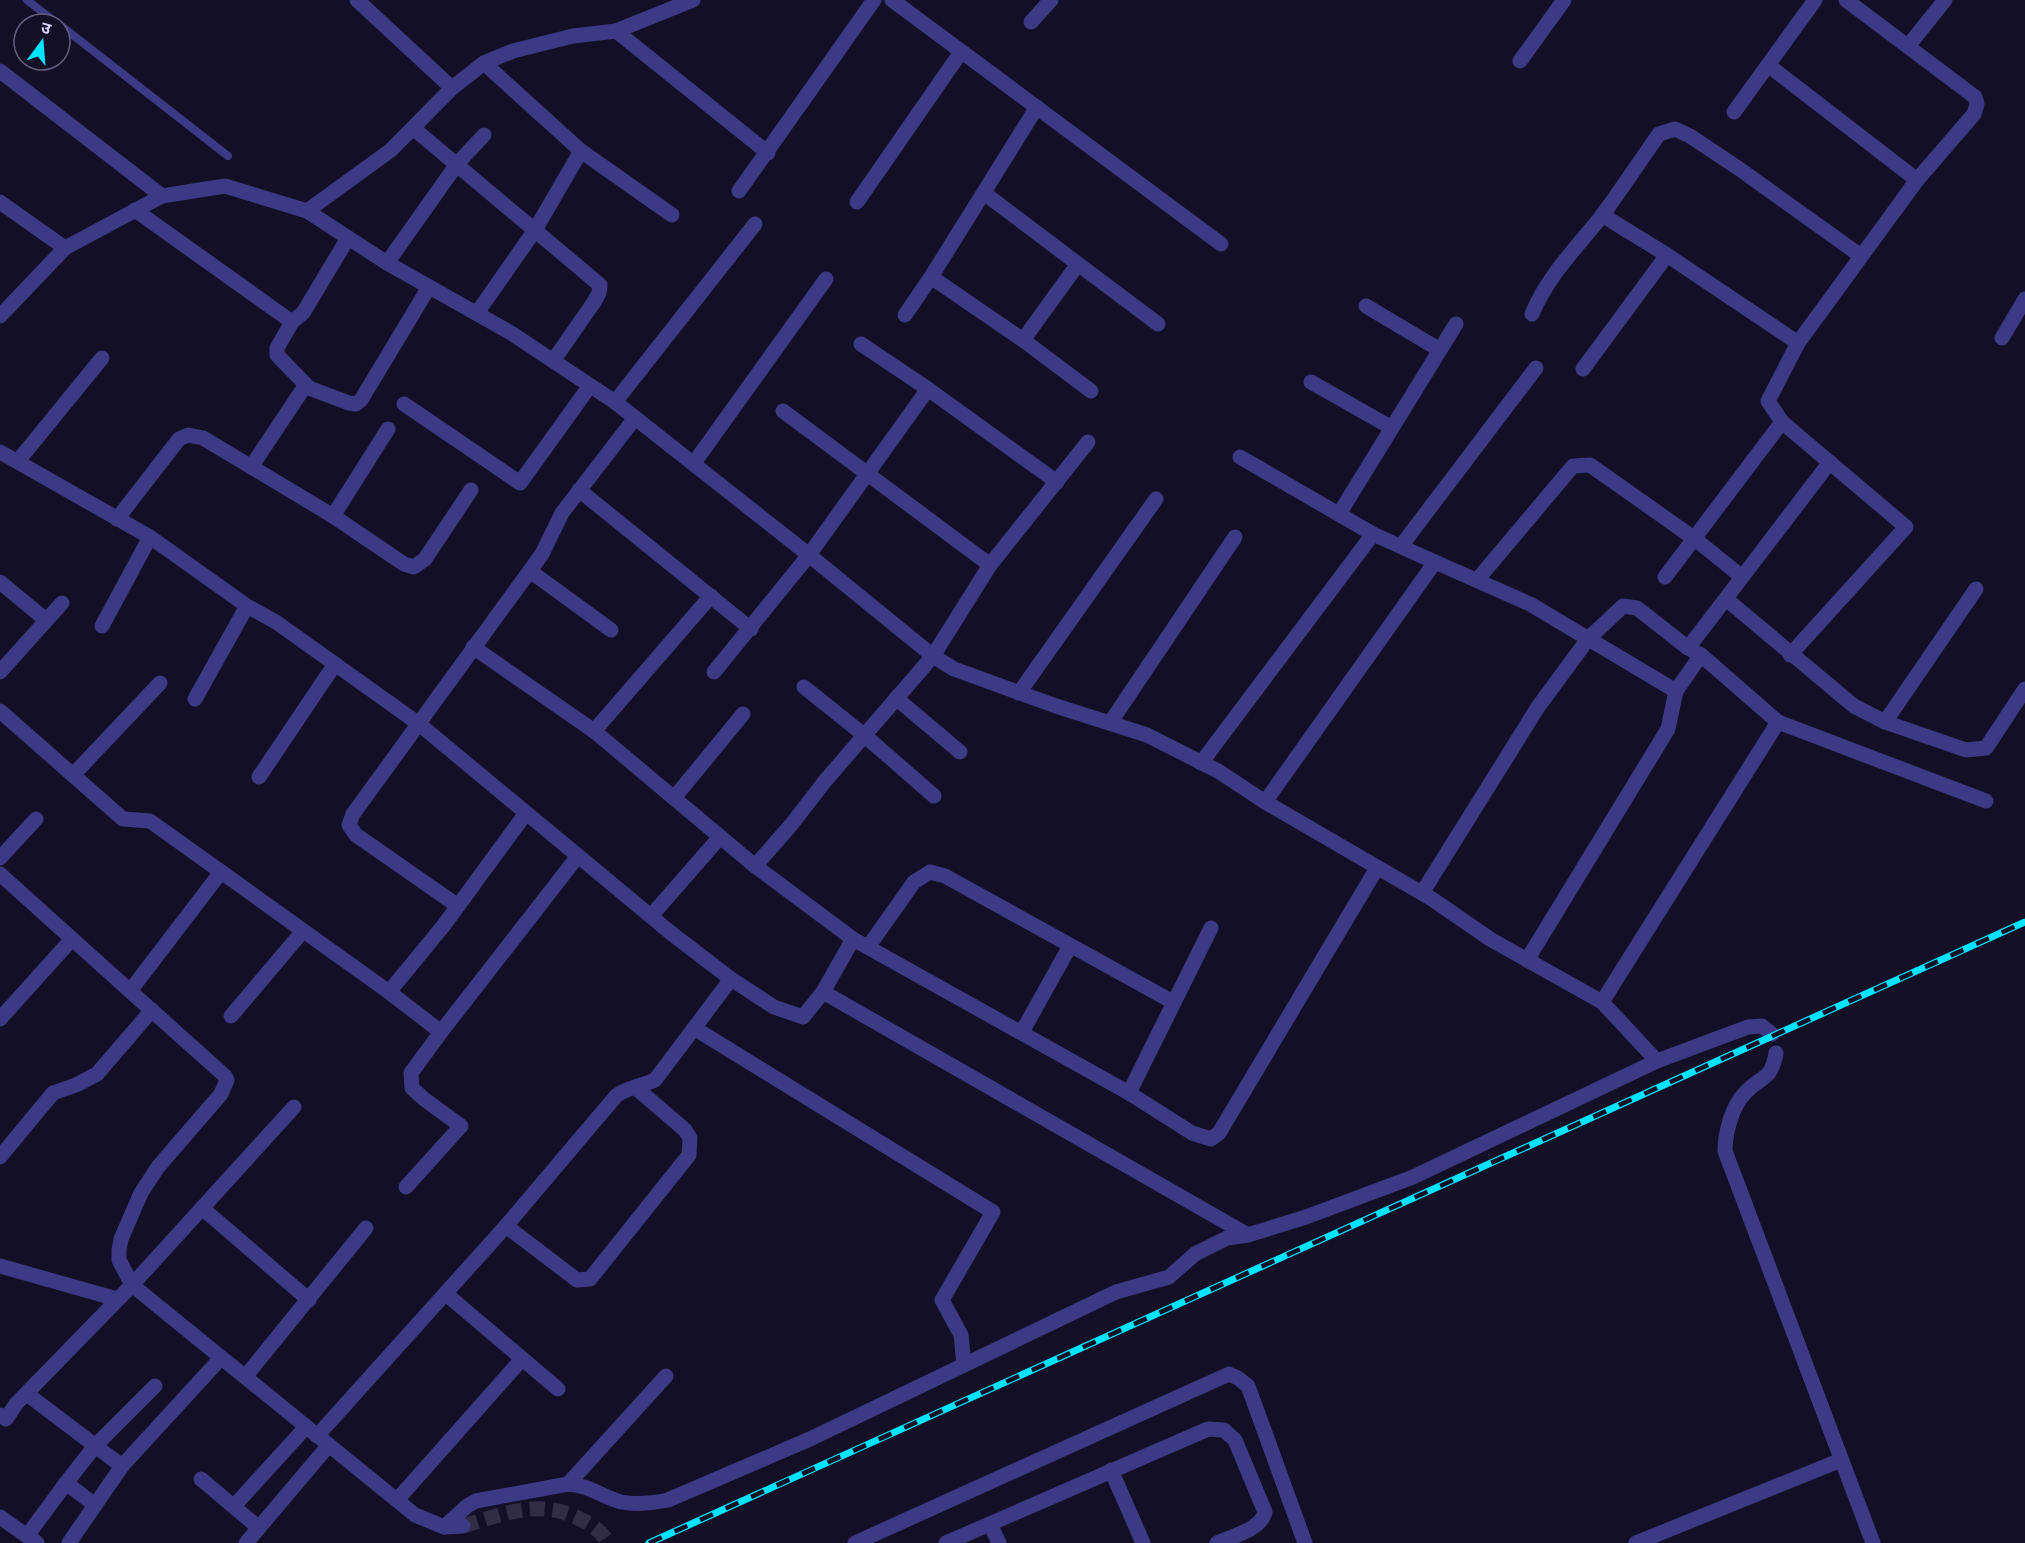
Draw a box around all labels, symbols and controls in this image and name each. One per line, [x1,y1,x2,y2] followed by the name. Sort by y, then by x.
[12,12,72,72] north arrow
[39,18,54,40] text: उ

